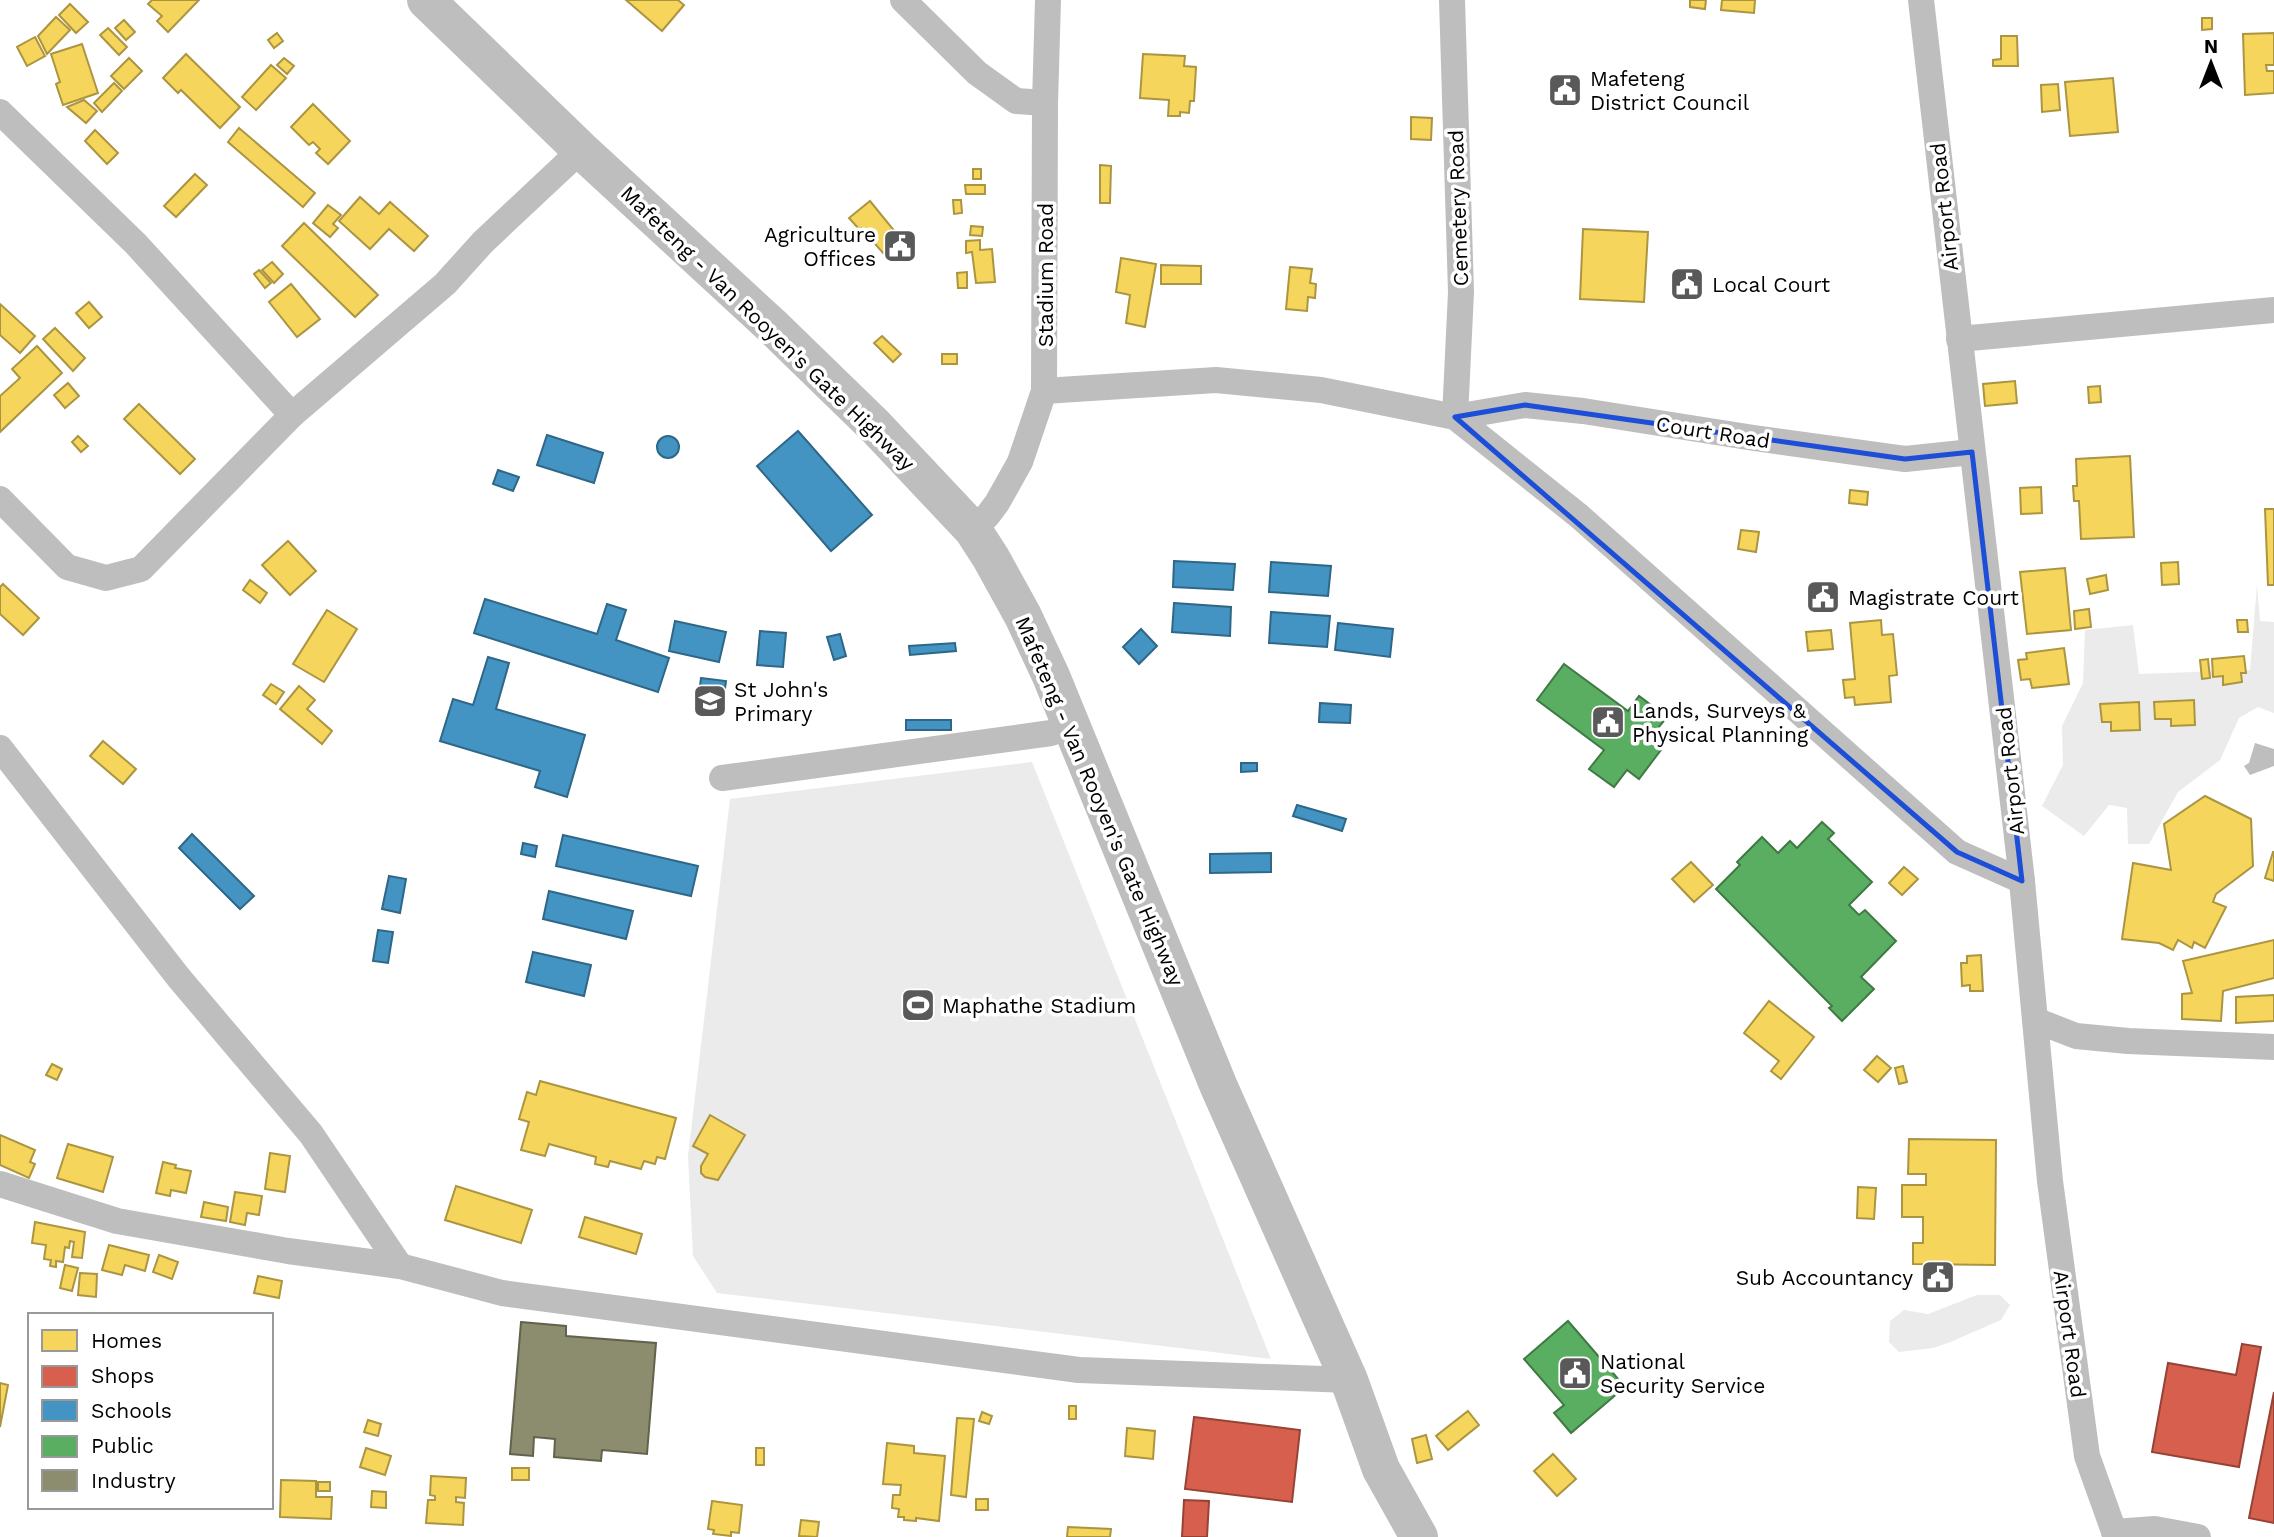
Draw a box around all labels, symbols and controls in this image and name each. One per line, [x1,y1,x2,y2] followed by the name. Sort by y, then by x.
[2176,28,2246,98] north arrow
[2204,35,2218,58] text: N
[1590,66,1750,115] place label: Mafeteng District Council
[1546,71,1584,109] public building icon: Mafeteng District Council
[1443,129,1473,287] street label: Cemetery Road
[1925,142,1963,272] street label: Airport Road
[616,180,920,476] street label: Mafeteng - Van Rooyen's Gate Highway
[1033,203,1058,347] street label: Stadium Road
[764,222,876,271] place label: Agriculture Offices
[881,227,919,265] public building icon: Agriculture Offices
[1668,265,1706,303] public building icon: Local Court
[1712,272,1830,297] place label: Local Court
[1654,411,1772,453] street label: Court Road
[1804,578,1842,616] public building icon: Magistrate Court
[1848,585,2019,610] place label: Magistrate Court
[1011,612,1190,990] street label: Mafeteng - Van Rooyen's Gate Highway
[734,677,828,726] place label: St John's Primary
[691,682,729,720] school or university icon: St John's Primary
[1632,698,1809,747] place label: Lands, Surveys & Physical Planning
[1589,703,1627,741] public building icon: Lands, Surveys & Physical Planning
[1991,706,2029,836] street label: Airport Road
[899,986,937,1024] sports icon: Maphathe Stadium
[942,993,1136,1018] place label: Maphathe Stadium
[1919,1258,1957,1296] public building icon: Sub Accountancy
[1736,1265,1913,1290] place label: Sub Accountancy
[2049,1268,2091,1400] street label: Airport Road
[28,1313,273,1509] legend
[91,1328,162,1353] text: Homes
[1600,1349,1765,1398] place label: National Security Service
[1556,1354,1594,1392] public building icon: National Security Service
[91,1363,154,1388] text: Shops
[91,1398,172,1423] text: Schools
[91,1433,154,1458] text: Public
[91,1468,176,1493] text: Industry

